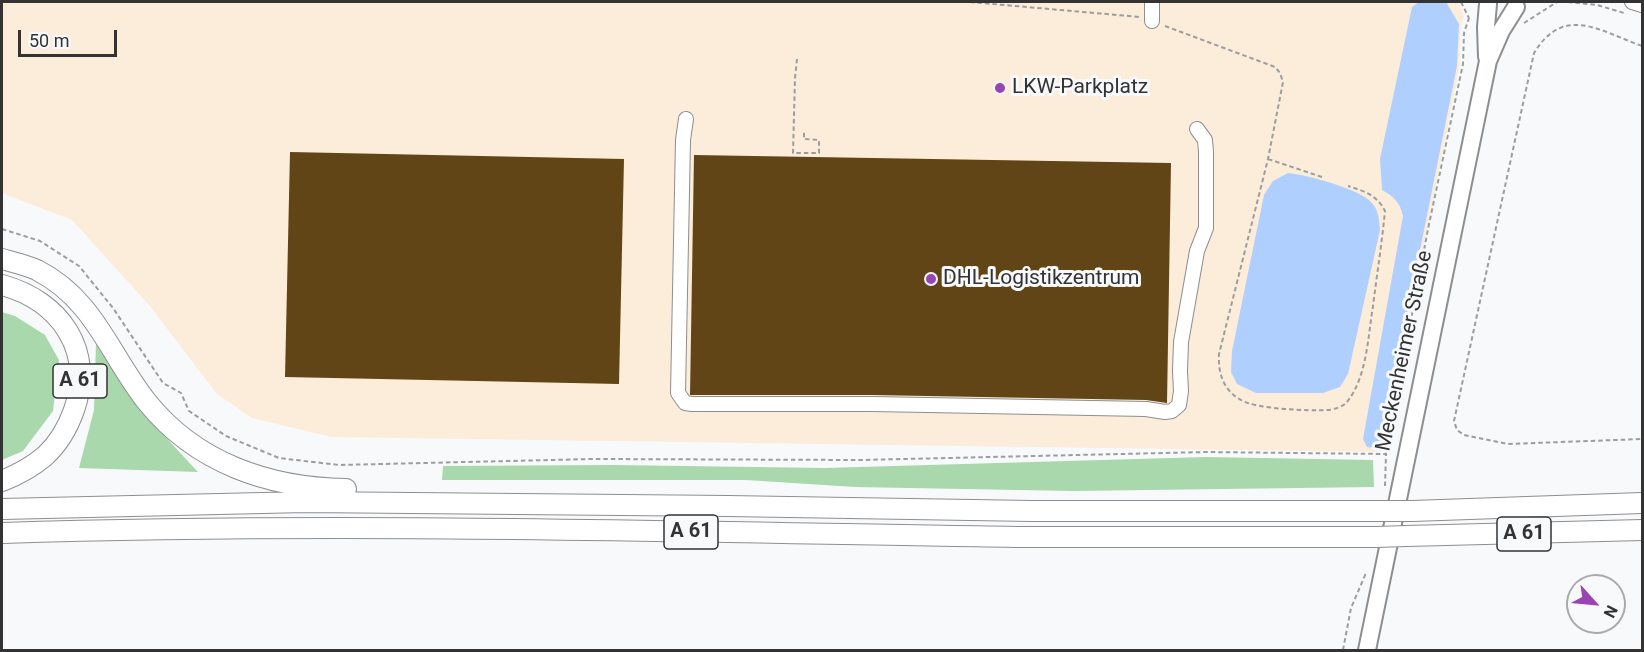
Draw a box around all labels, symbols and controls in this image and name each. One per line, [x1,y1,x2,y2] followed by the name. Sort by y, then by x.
[21,18,120,56] scale bar
[29,30,69,51] text: 50 m
[1012,75,1148,101] place label: LKW-Parkplatz
[993,81,1007,95] marker: LKW-Parkplatz
[1371,248,1439,454] street label: Meckenheimer Straße
[943,266,1139,292] place label: DHL-Logistikzentrum
[924,272,938,286] marker: DHL-Logistikzentrum
[53,364,107,398] road number: A 61
[664,515,718,549] road number: A 61
[1497,517,1551,551] road number: A 61
[1566,574,1626,634] north arrow
[1600,602,1622,621] text: N

